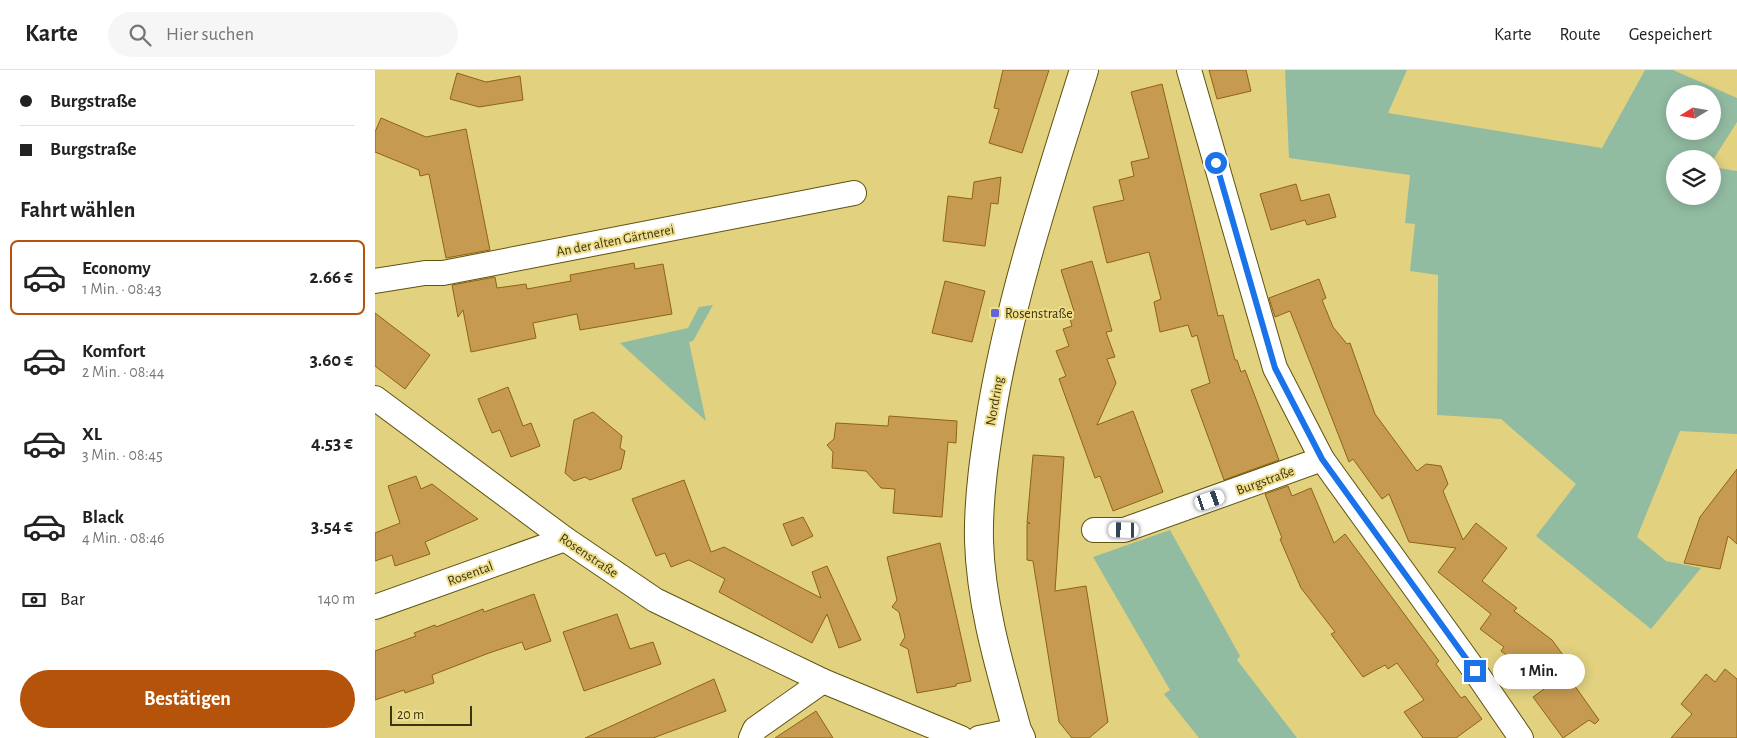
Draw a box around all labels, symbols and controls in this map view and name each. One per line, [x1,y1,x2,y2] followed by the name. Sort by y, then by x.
[108,12,458,57] search box
[126,21,154,49] icon: search
[25,22,78,46] text: Karte
[166,25,254,44] text: Hier suchen
[1494,26,1531,44] text: Karte
[1559,26,1601,44] text: Route
[1629,26,1712,44] text: Gespeichert
[1666,85,1721,140] north arrow
[1666,85,1721,205] map controls
[50,92,136,111] text: Burgstraße
[50,140,136,159] text: Burgstraße
[1666,150,1721,205] button: layers
[1205,152,1227,174] route start
[20,199,135,221] text: Fahrt wählen
[555,223,675,259] street label: An der alten Gärtnerei
[22,255,67,300] icon: car
[82,259,151,278] text: Economy
[310,268,353,287] text: 2.66 €
[82,281,162,297] text: 1 Min. · 08:43
[989,307,1001,319] marker: Rosenstraße
[1005,307,1073,321] place label: Rosenstraße
[22,338,67,383] icon: car
[82,342,146,361] text: Komfort
[310,351,353,370] text: 3.60 €
[82,364,164,380] text: 2 Min. · 08:44
[984,375,1006,427] street label: Nordring
[22,421,67,466] icon: car
[82,425,102,444] text: XL
[311,434,353,453] text: 4.53 €
[82,447,163,463] text: 3 Min. · 08:45
[1234,464,1296,498] street label: Burgstraße
[1193,488,1226,512] car
[22,504,67,549] icon: car
[82,508,124,527] text: Black
[311,517,353,536] text: 3.54 €
[1108,522,1139,538] car
[82,530,165,546] text: 4 Min. · 08:46
[556,531,620,581] street label: Rosenstraße
[446,559,495,589] street label: Rosental
[20,586,48,614] icon: cash
[60,590,85,609] text: Bar
[318,591,355,607] text: 140 m
[1493,654,1585,688] callout: 1 Min.
[1464,660,1486,682] route end
[1520,663,1558,679] text: 1 Min.
[20,670,355,728] button: Bestätigen
[390,703,473,726] scale bar
[397,708,424,722] text: 20 m

